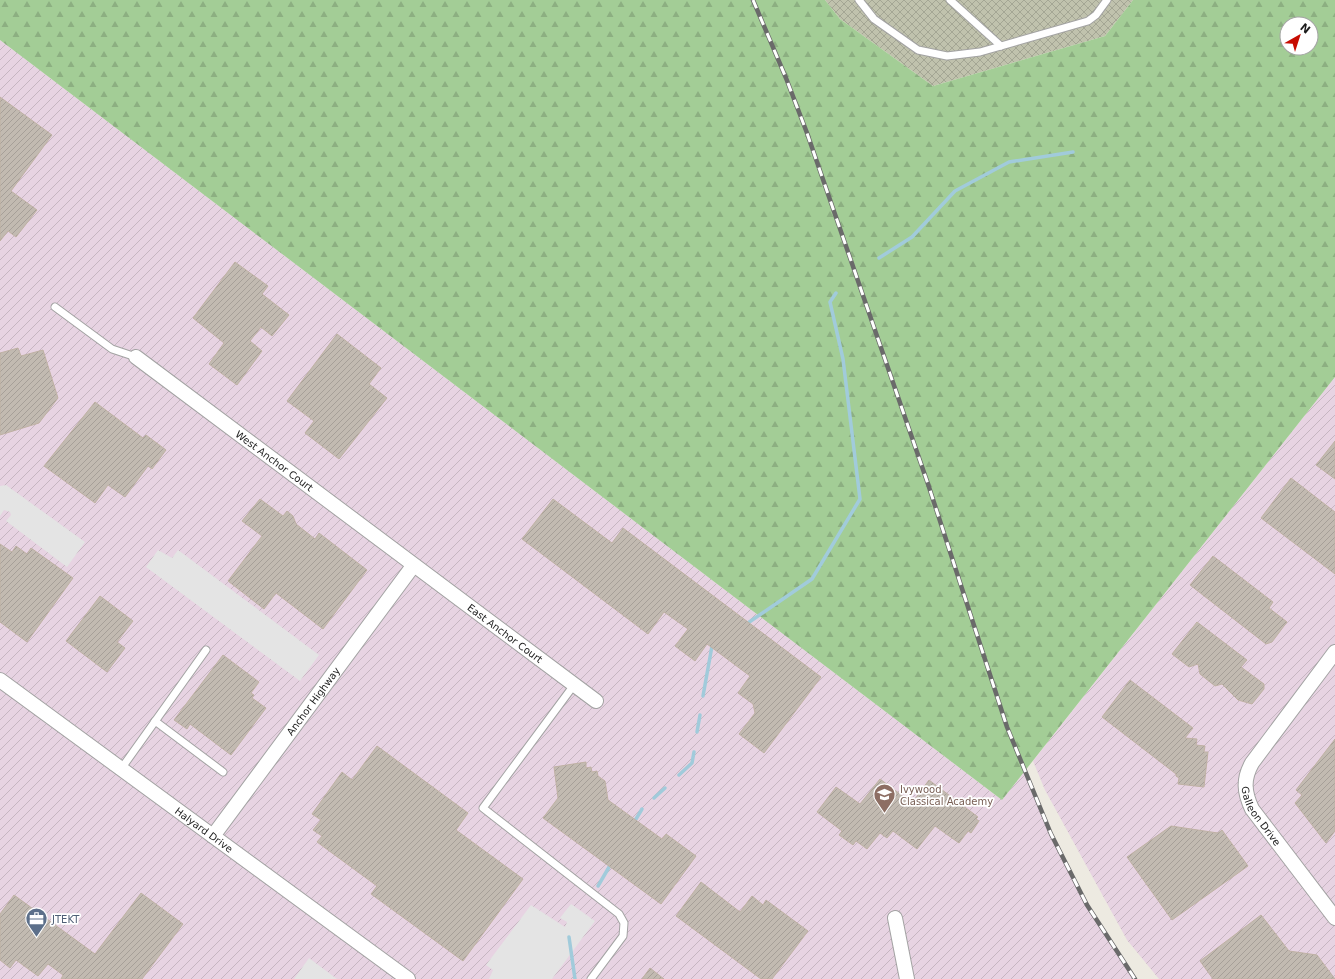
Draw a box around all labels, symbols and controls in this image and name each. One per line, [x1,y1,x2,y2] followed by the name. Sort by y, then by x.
[1279,16,1319,56] north arrow
[1297,21,1313,37] text: N
[234,428,315,493] street label: West Anchor Court
[466,602,545,665] street label: East Anchor Court
[284,665,342,737] street label: Anchor Highway
[872,782,898,815] school or university icon: Ivywood Classical Academy
[900,784,993,807] place label: Ivywood Classical Academy
[1240,786,1283,848] street label: Galleon Drive
[173,805,235,854] street label: Halyard Drive
[24,906,50,939] office icon: JTEKT
[51,914,80,925] place label: JTEKT

